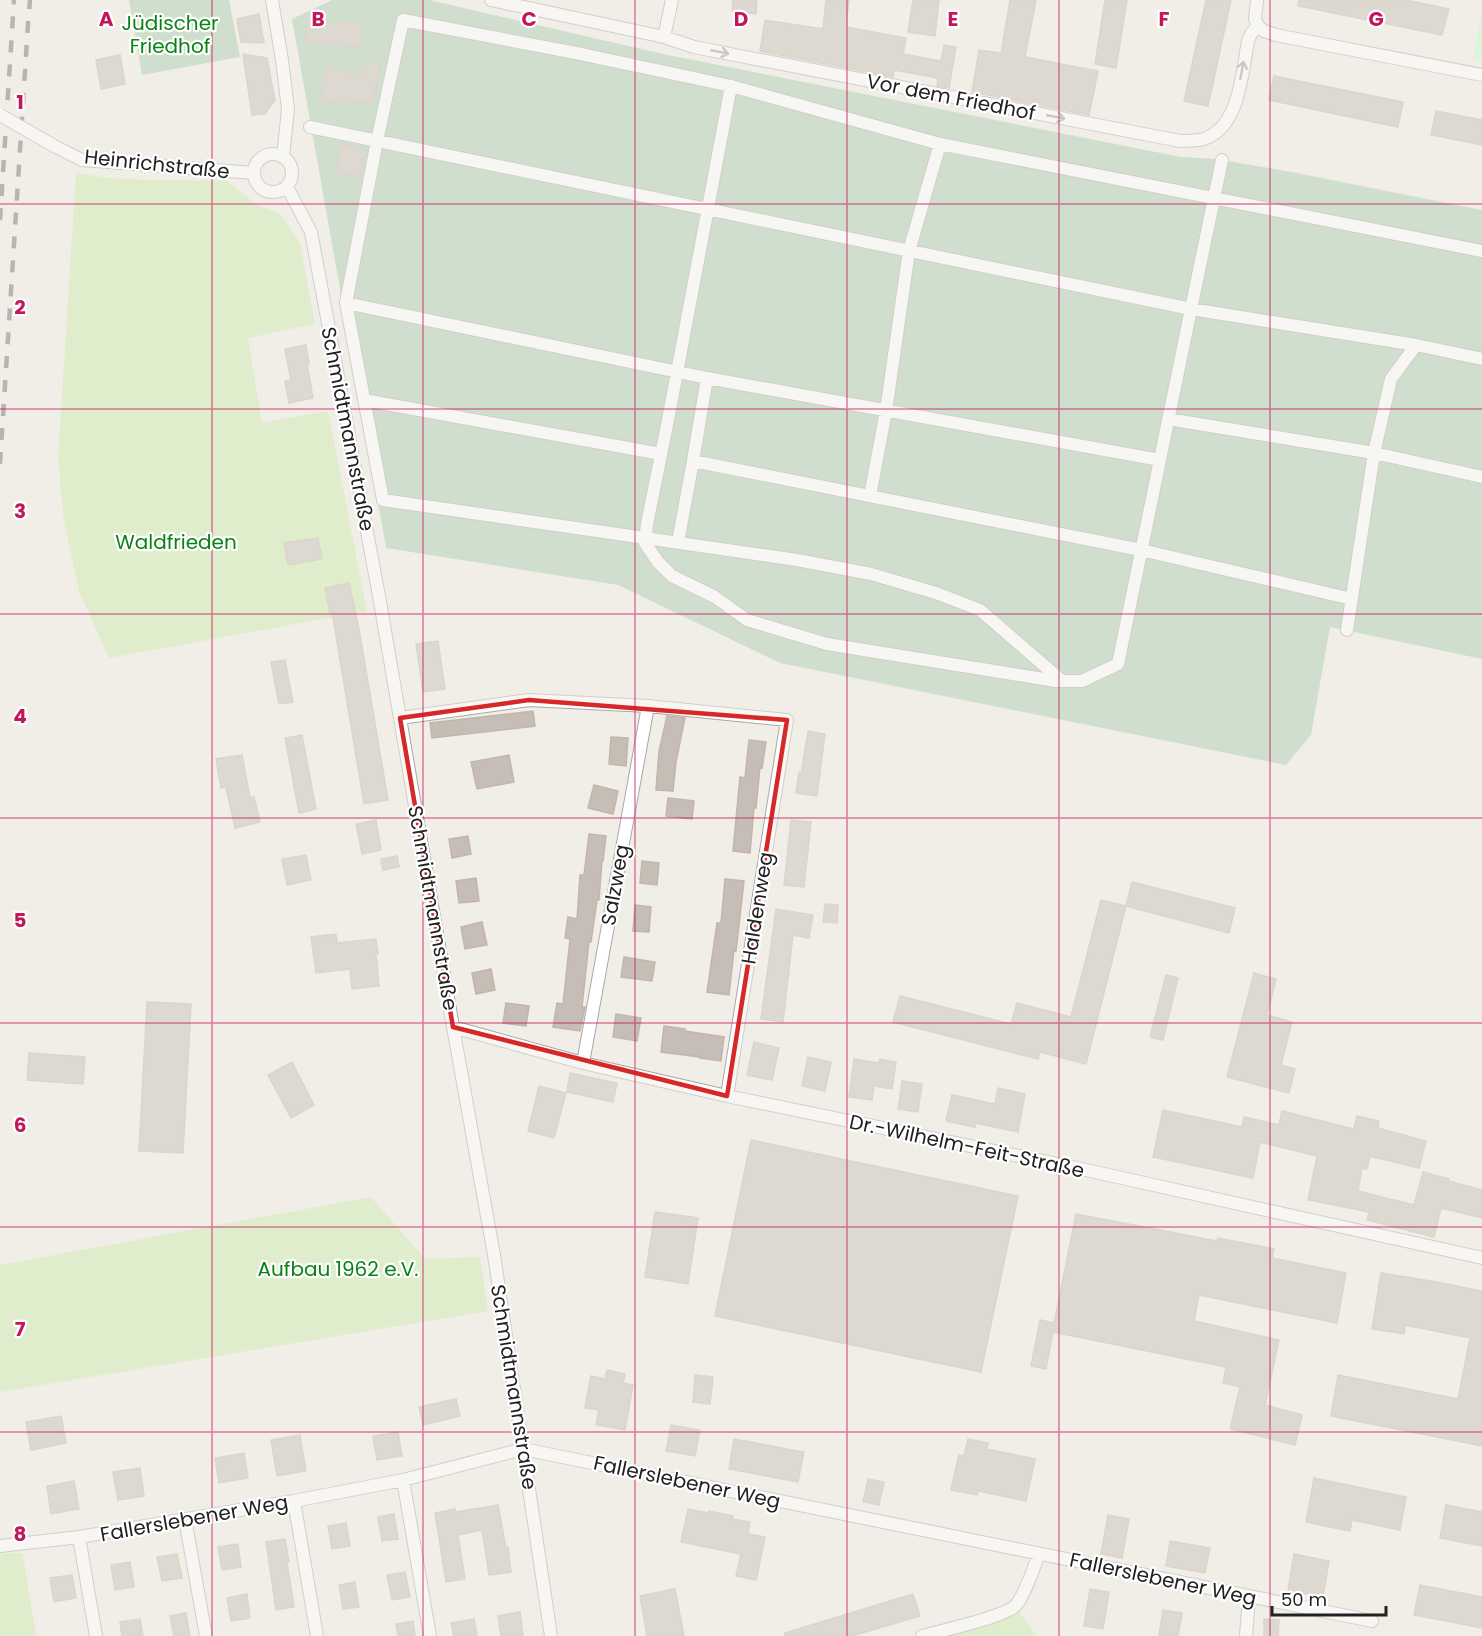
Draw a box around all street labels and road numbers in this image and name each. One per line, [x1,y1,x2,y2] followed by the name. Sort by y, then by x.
[864,67,1038,127] street label: Vor dem Friedhof
[83,142,231,186] street label: Heinrichstraße
[314,325,382,533] street label: Schmidtmannstraße
[401,803,465,1013] street label: Schmidtmannstraße
[594,842,636,928] street label: Salzweg
[734,850,780,966] street label: Haldenweg
[847,1107,1087,1185] street label: Dr.-Wilhelm-Feit-Straße
[484,1282,544,1492] street label: Schmidtmannstraße
[591,1449,783,1515] street label: Fallerslebener Weg
[98,1488,290,1548] street label: Fallerslebener Weg
[1067,1546,1259,1612] street label: Fallerslebener Weg

